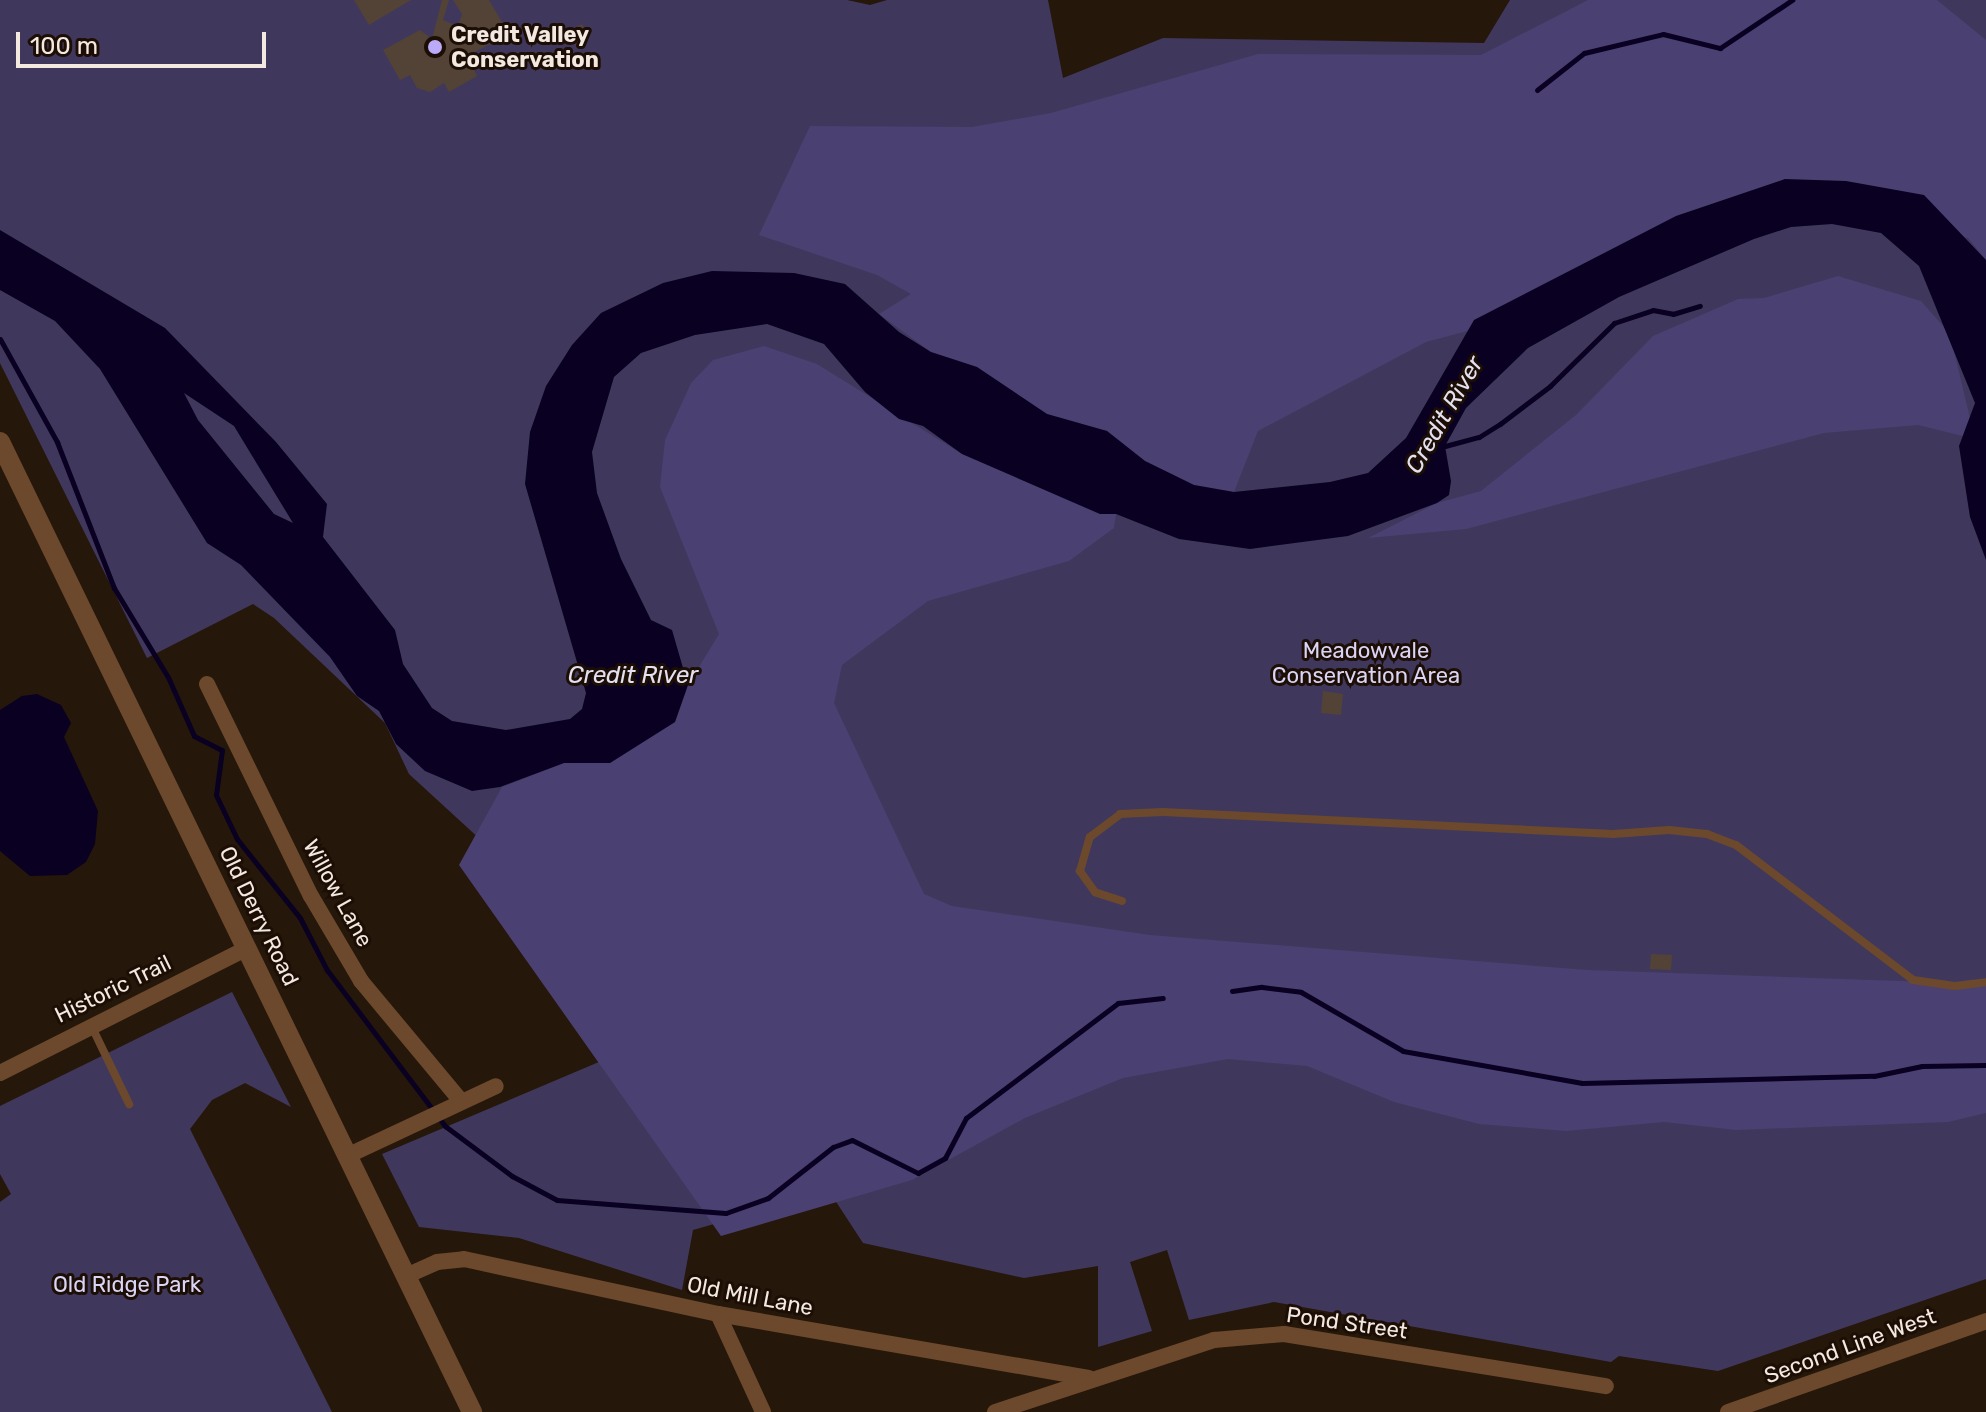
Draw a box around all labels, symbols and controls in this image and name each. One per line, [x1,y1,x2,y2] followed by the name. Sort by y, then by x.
[20,16,270,66] scale bar
[451,21,599,72] place label: Credit Valley Conservation
[30,32,98,60] text: 100 m
[426,38,444,56] marker: Credit Valley Conservation
[1400,351,1490,479] water label: Credit River
[1272,637,1460,688] park label: Meadowvale Conservation Area
[568,662,698,690] water label: Credit River
[298,834,378,952] street label: Willow Lane
[214,842,304,990] street label: Old Derry Road
[50,949,176,1029] street label: Historic Trail
[685,1271,815,1321] street label: Old Mill Lane
[53,1272,201,1298] park label: Old Ridge Park
[1285,1301,1409,1345] street label: Pond Street
[1761,1303,1939,1389] street label: Second Line West

